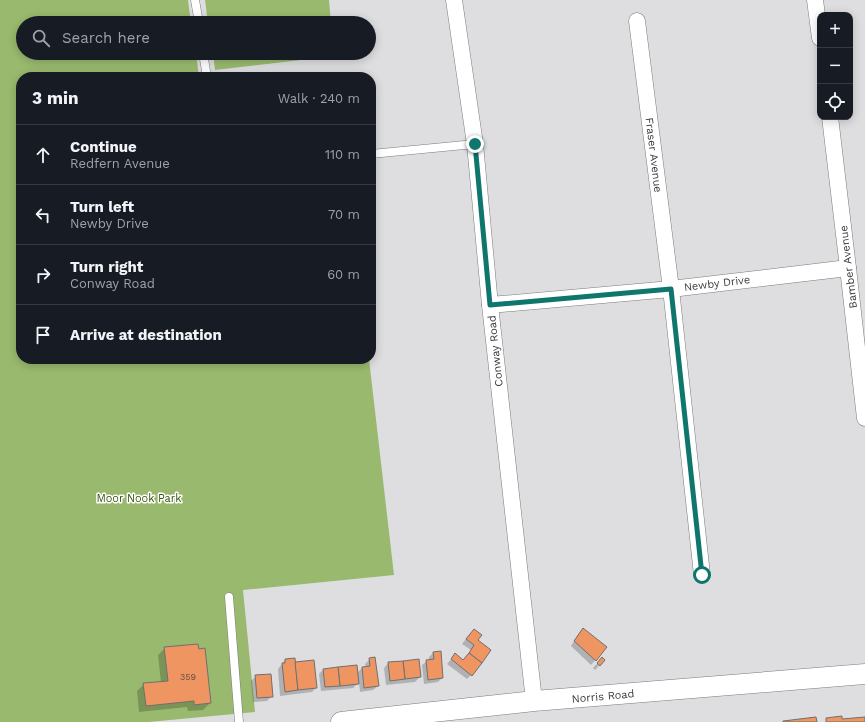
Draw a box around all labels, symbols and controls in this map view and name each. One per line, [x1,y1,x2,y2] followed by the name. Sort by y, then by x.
[817,12,853,120] map controls
[817,12,853,48] button: +
[16,16,376,60] search box
[30,27,52,49] icon: search
[62,29,150,47] text: Search here
[817,48,853,84] button: −
[817,84,853,120] button: locate
[32,88,78,108] text: 3 min
[278,91,360,106] text: Walk · 240 m
[642,117,665,193] street label: Fraser Avenue
[466,135,484,153] route end
[70,138,137,156] text: Continue
[32,144,54,166] icon: ahead
[325,147,360,162] text: 110 m
[70,156,170,171] text: Redfern Avenue
[70,198,134,216] text: Turn left
[32,204,54,226] icon: left
[328,207,360,222] text: 70 m
[70,216,149,231] text: Newby Drive
[837,225,860,309] street label: Bamber Avenue
[70,258,143,276] text: Turn right
[32,264,54,286] icon: right
[327,267,360,282] text: 60 m
[683,273,751,294] street label: Newby Drive
[70,276,155,291] text: Conway Road
[485,315,506,387] street label: Conway Road
[32,324,54,346] icon: arrive
[70,326,222,344] text: Arrive at destination
[96,492,182,505] park label: Moor Nook Park
[693,566,711,584] route start
[180,672,196,682] house number: 359
[571,687,635,706] street label: Norris Road

